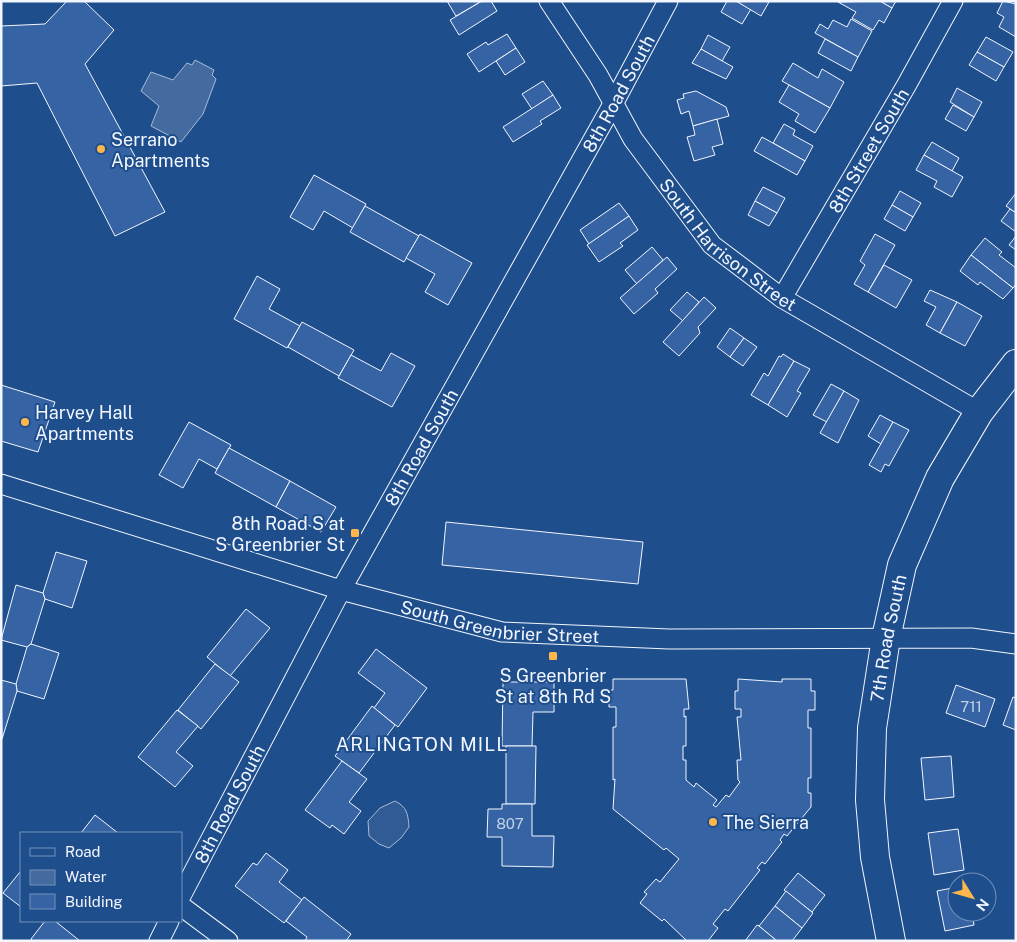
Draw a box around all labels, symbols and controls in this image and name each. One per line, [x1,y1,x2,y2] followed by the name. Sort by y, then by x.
[578,31,659,156] street label: 8th Road South
[824,84,913,216] street label: 8th Street South
[111,129,210,171] place label: Serrano Apartments
[95,143,107,155] marker: Serrano Apartments
[655,174,800,315] street label: South Harrison Street
[380,385,462,509] street label: 8th Road South
[35,402,134,444] place label: Harvey Hall Apartments
[19,416,31,428] marker: Harvey Hall Apartments
[215,513,345,555] place label: 8th Road S at S Greenbrier St
[349,527,361,539] marker: 8th Road S at S Greenbrier St
[866,572,910,704] street label: 7th Road South
[398,595,600,647] street label: South Greenbrier Street
[547,650,559,662] marker: S Greenbrier St at 8th Rd S
[495,665,611,707] place label: S Greenbrier St at 8th Rd S
[960,698,982,715] house number: 711
[336,733,508,755] district label: ARLINGTON MILL
[190,741,269,867] street label: 8th Road South
[723,812,809,833] place label: The Sierra
[496,815,524,832] house number: 807
[707,816,719,828] marker: The Sierra
[20,832,182,922] legend
[65,843,101,860] text: Road
[65,868,107,885] text: Water
[947,872,997,922] north arrow
[65,893,123,910] text: Building
[973,896,992,914] text: N

